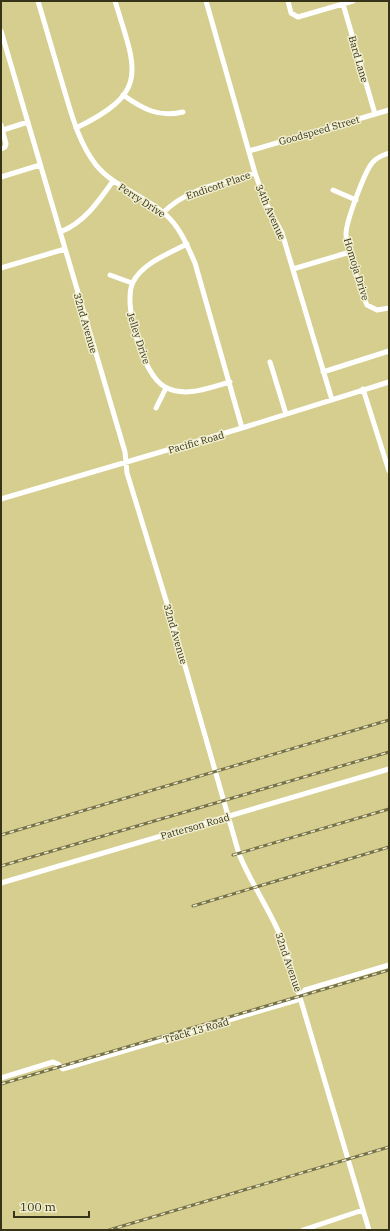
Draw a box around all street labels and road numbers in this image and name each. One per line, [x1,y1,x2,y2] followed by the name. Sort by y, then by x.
[346,34,371,84] street label: Bard Lane
[277,113,361,148] street label: Goodspeed Street
[184,168,252,203] street label: Endicott Place
[116,180,168,220] street label: Perry Drive
[253,182,289,242] street label: 34th Avenue
[341,236,372,302] street label: Homoja Drive
[71,292,100,355] street label: 32nd Avenue
[124,310,153,366] street label: Jelley Drive
[167,428,226,457] street label: Pacific Road
[161,603,190,666] street label: 32nd Avenue
[159,810,231,843] street label: Patterson Road
[272,931,305,994] street label: 32nd Avenue
[162,1015,230,1046] street label: Track 13 Road

